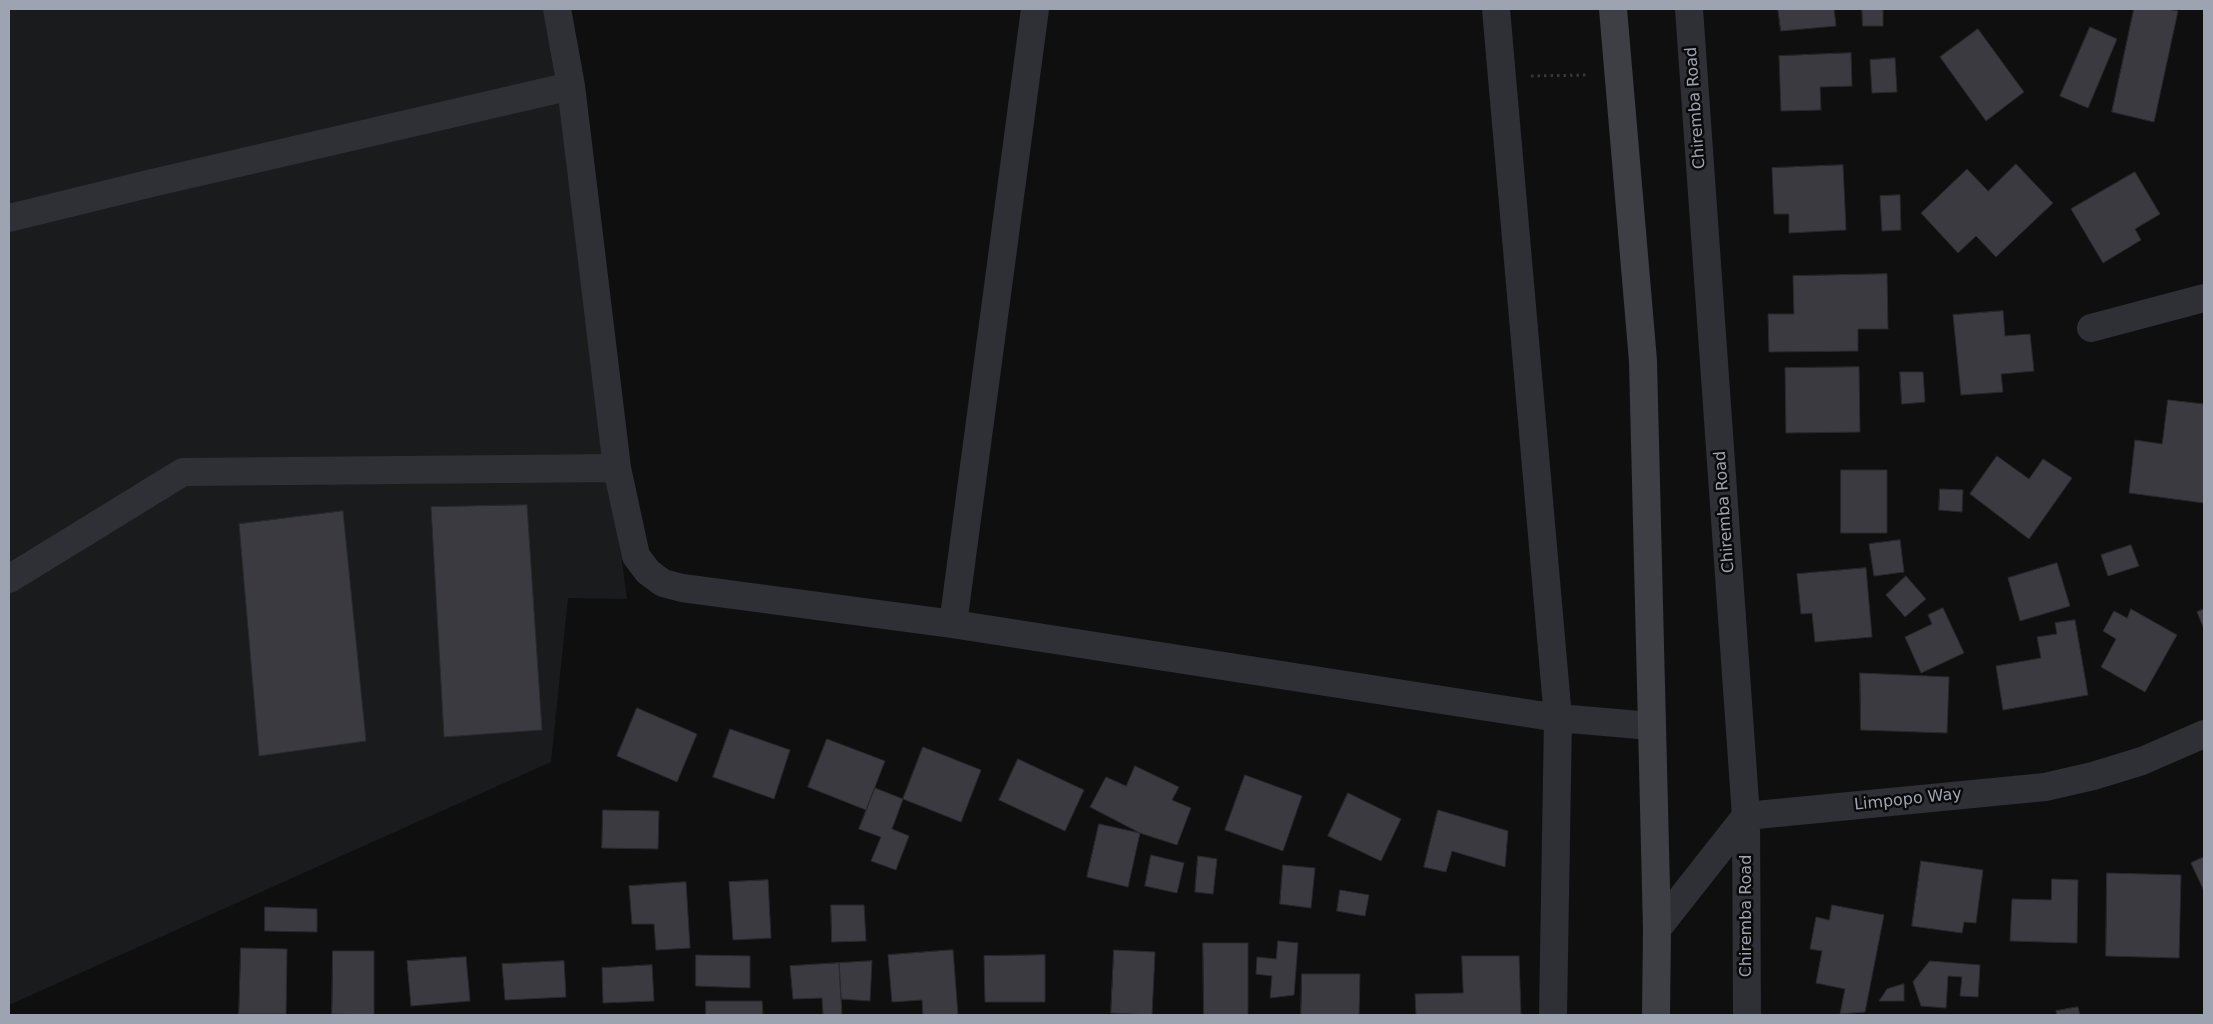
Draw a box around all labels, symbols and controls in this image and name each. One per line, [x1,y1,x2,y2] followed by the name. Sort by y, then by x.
[1682,46,1710,170] street label: Chiremba Road
[1711,450,1739,574] street label: Chiremba Road
[1853,785,1963,815] street label: Limpopo Way
[1737,855,1757,977] street label: Chiremba Road

